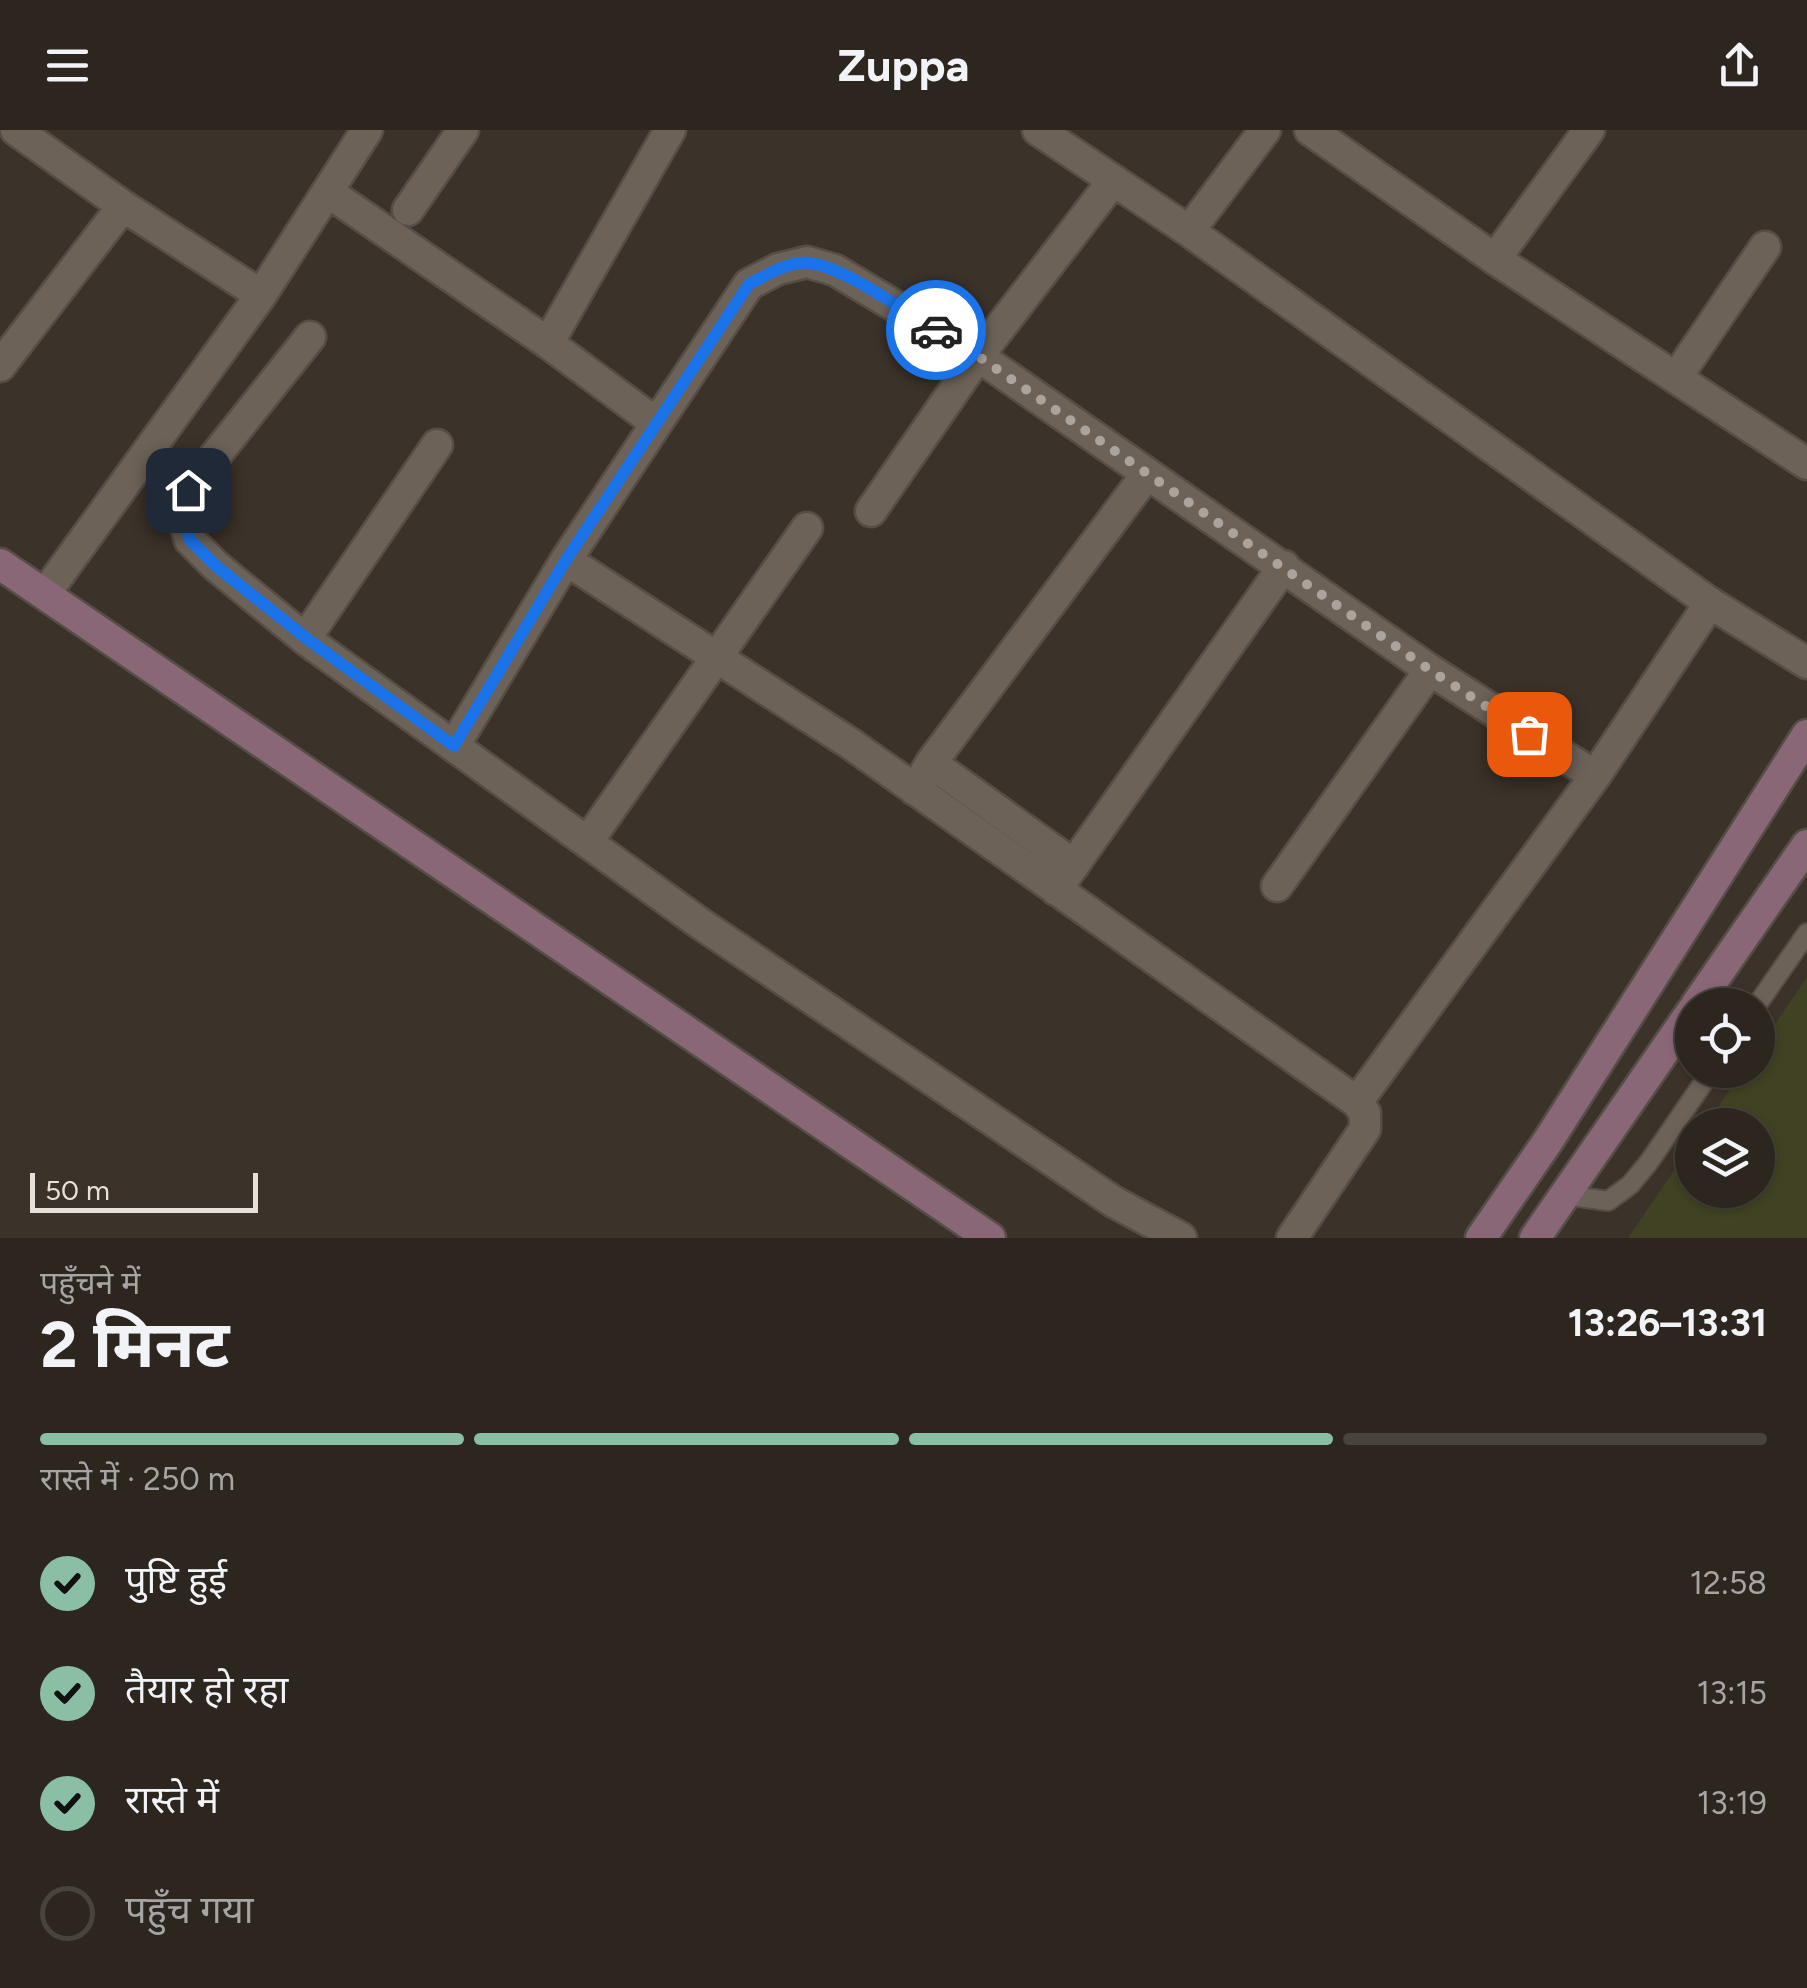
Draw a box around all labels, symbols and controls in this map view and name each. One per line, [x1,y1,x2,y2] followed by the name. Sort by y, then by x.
[40,38,95,93] icon: menu
[837,38,970,92] text: Zuppa
[1712,38,1767,93] icon: share
[886,280,986,380] courier
[909,303,964,358] icon: car
[146,448,231,533] pin
[161,463,216,518] icon: home
[1487,692,1572,777] pin
[1502,707,1557,762] icon: bag
[1675,988,1775,1208] map controls
[1675,988,1775,1088] button: locate
[1675,1108,1775,1208] button: layers
[30,1168,258,1212] scale bar
[45,1173,110,1207] text: 50 m
[40,1264,140,1302] text: पहुँचने में
[1568,1300,1767,1346] text: 13:26–13:31
[40,1305,230,1383] text: 2 मिनट
[40,1460,235,1498] text: रास्ते में · 250 m
[40,1556,95,1611] icon: check
[125,1557,227,1603] text: पुष्टि हुई
[1690,1564,1767,1602] text: 12:58
[40,1666,95,1721] icon: check
[125,1667,288,1713] text: तैयार हो रहा
[1697,1674,1767,1712] text: 13:15
[40,1776,95,1831] icon: check
[125,1777,219,1823] text: रास्ते में
[1697,1784,1767,1822] text: 13:19
[125,1887,254,1933] text: पहुँच गया

